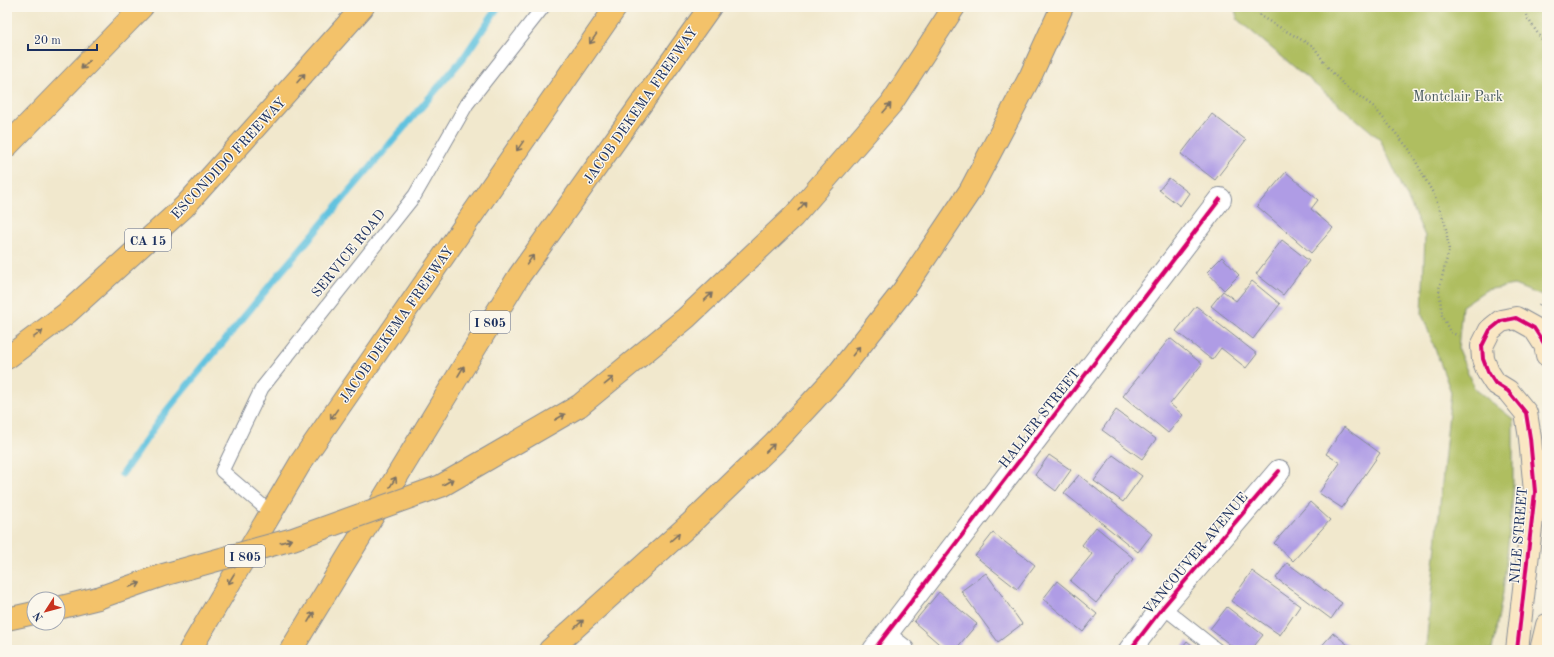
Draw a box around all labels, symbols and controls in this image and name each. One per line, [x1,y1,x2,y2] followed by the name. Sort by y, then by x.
[581,25,700,186] street label: JACOB DEKEMA FREEWAY
[28,26,97,52] scale bar
[589,33,597,45] one-way arrow
[34,35,61,47] text: 20 m
[81,60,90,70] one-way arrow
[296,73,305,83] one-way arrow
[1413,90,1503,104] park label: Montclair Park
[169,95,289,222] street label: ESCONDIDO FREEWAY
[883,103,892,114] one-way arrow
[516,140,524,151] one-way arrow
[797,201,806,212] one-way arrow
[309,207,388,300] street label: SERVICE ROAD
[125,229,171,251] road number: CA 15
[337,244,456,405] street label: JACOB DEKEMA FREEWAY
[525,255,534,266] one-way arrow
[703,292,713,302] one-way arrow
[470,311,510,333] road number: I 805
[33,330,44,339] one-way arrow
[852,345,861,356] one-way arrow
[457,365,465,377] one-way arrow
[997,366,1083,471] street label: HALLER STREET
[604,377,615,386] one-way arrow
[330,408,338,419] one-way arrow
[554,412,566,420] one-way arrow
[765,443,775,453] one-way arrow
[390,476,398,488] one-way arrow
[442,478,454,486] one-way arrow
[1508,486,1530,584] street label: NILE STREET
[1141,490,1251,617] street label: VANCOUVER AVENUE
[670,533,680,542] one-way arrow
[280,537,293,544] one-way arrow
[225,545,265,567] road number: I 805
[227,573,235,585] one-way arrow
[128,581,140,589] one-way arrow
[26,591,66,631] north arrow
[32,609,46,623] text: N
[308,611,316,623] one-way arrow
[573,620,583,629] one-way arrow

